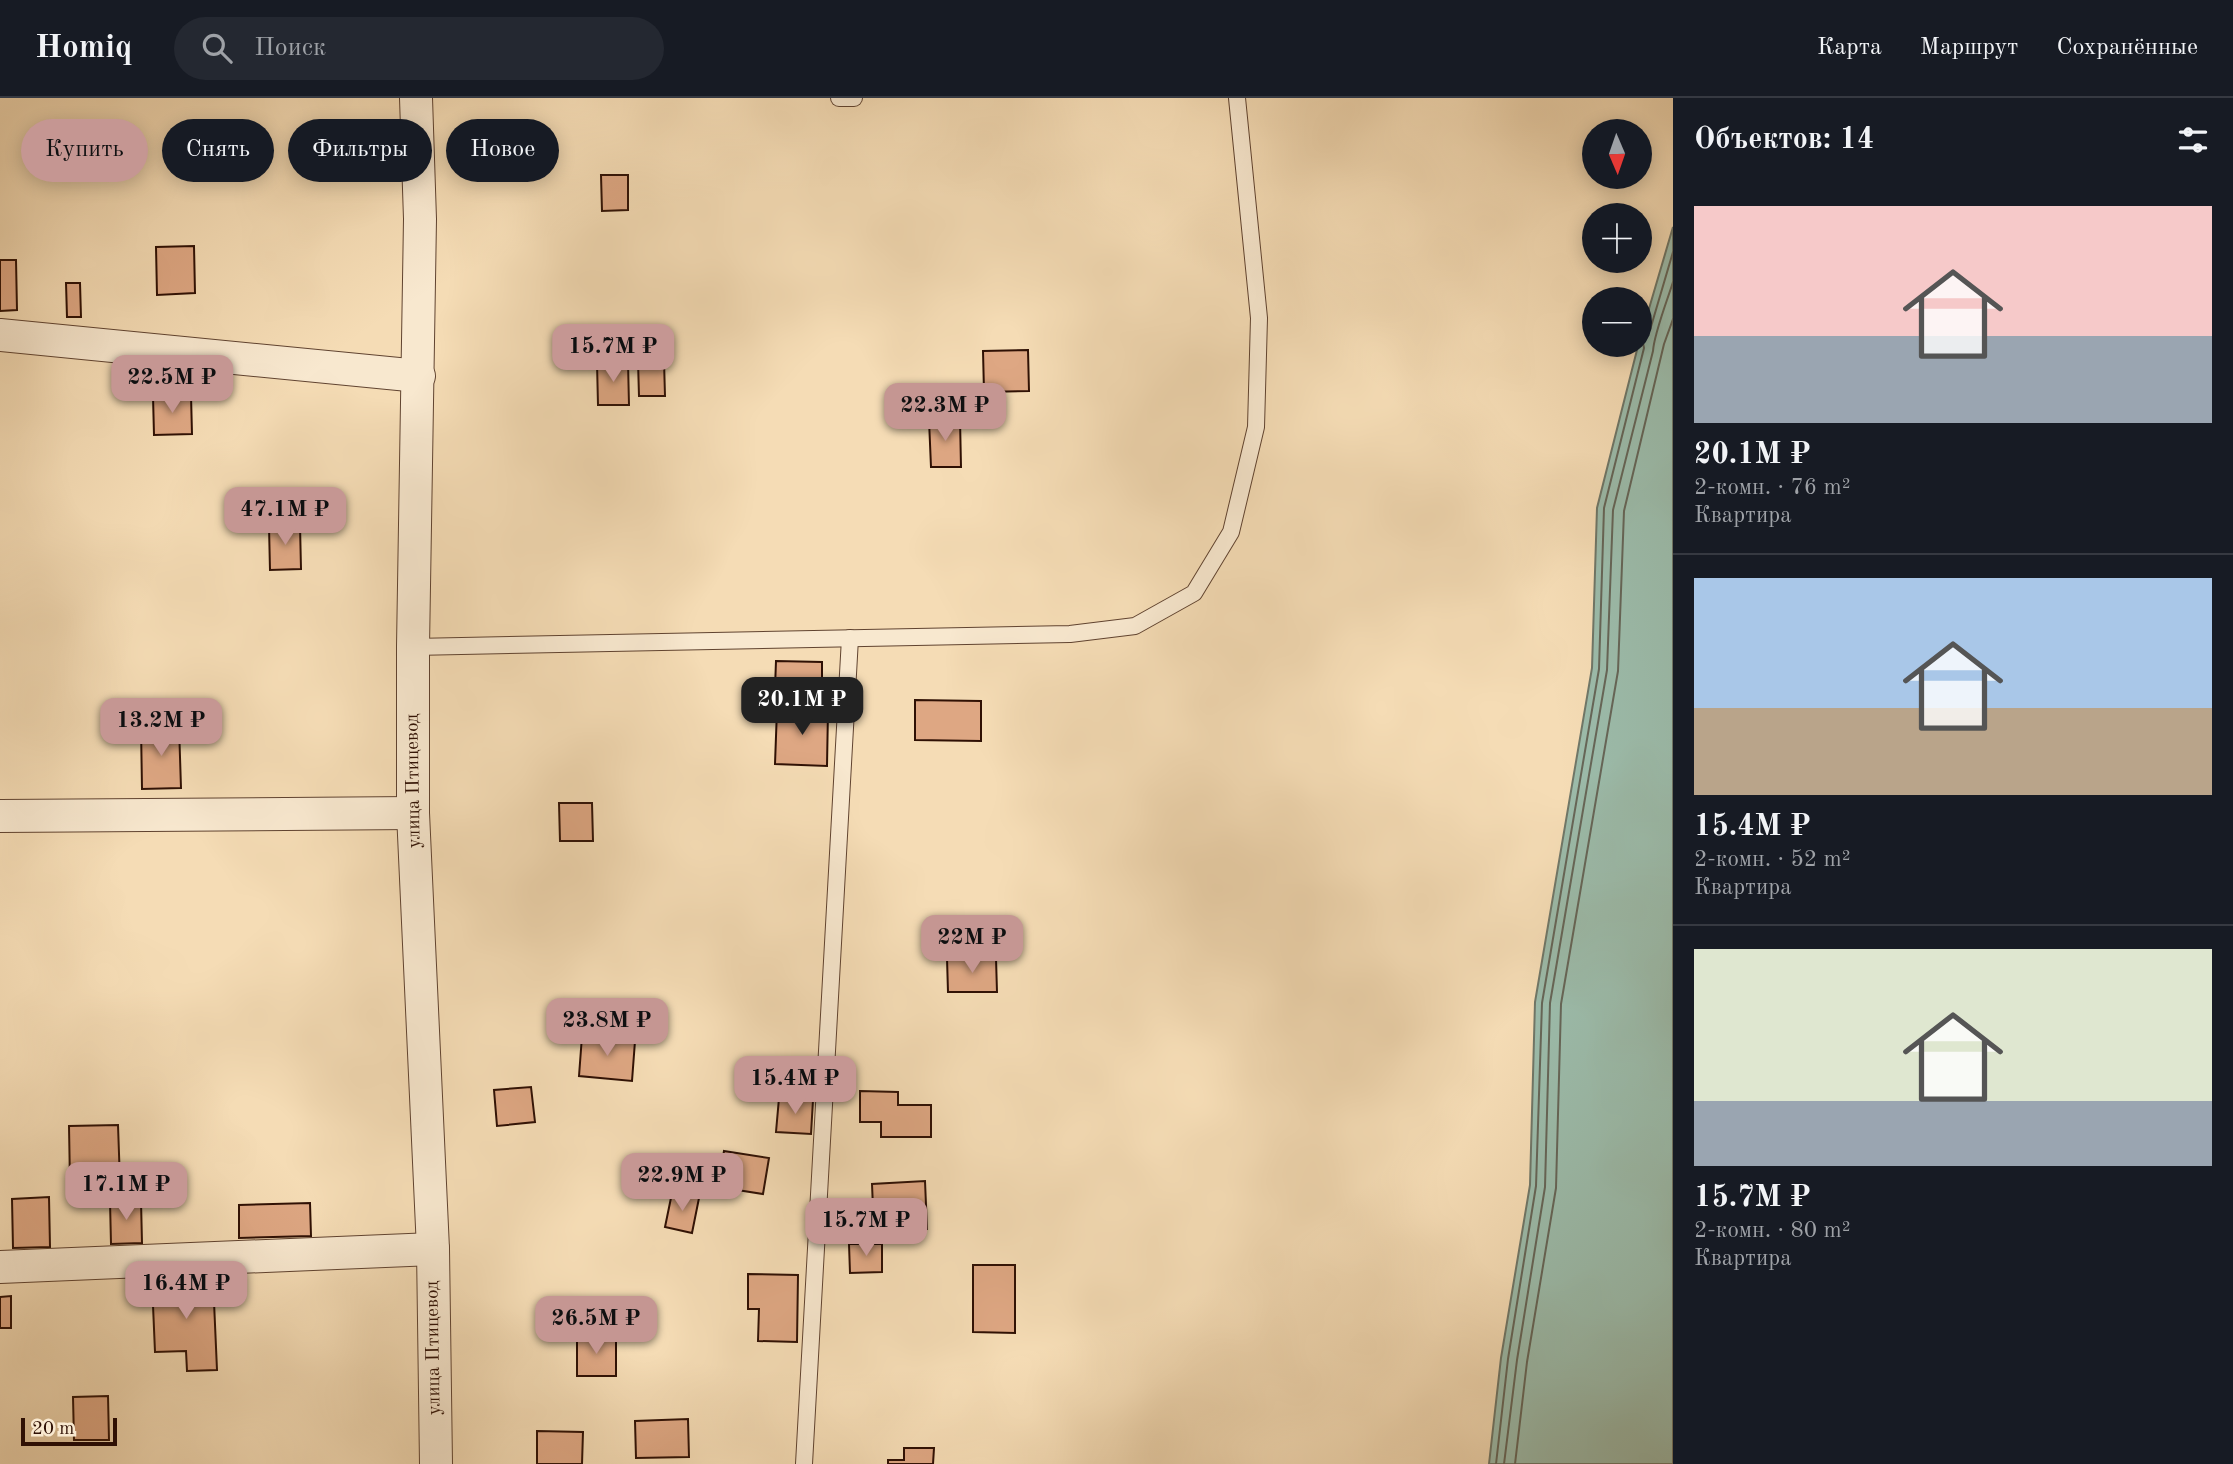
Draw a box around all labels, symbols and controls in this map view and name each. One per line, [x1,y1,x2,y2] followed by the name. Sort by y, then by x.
[174,17,664,80] search box
[198,29,236,67] icon: search
[35,32,132,65] text: Homiq
[254,35,326,61] text: Поиск
[1817,36,1882,60] text: Карта
[1920,36,2018,60] text: Маршрут
[2056,36,2198,60] text: Сохранённые
[21,119,148,182] chip: Купить
[162,119,274,182] chip: Снять
[288,119,432,182] chip: Фильтры
[446,119,559,182] chip: Новое
[1582,119,1652,189] north arrow
[1582,119,1652,357] map controls
[2174,121,2212,159] icon: filters
[1694,125,1874,155] text: Объектов: 14
[1582,203,1652,273] button: +
[1890,251,2016,377] icon: home
[1582,287,1652,357] button: −
[548,324,678,384] pin: 15.7M ₽
[568,335,658,358] text: 15.7M ₽
[107,356,237,415] pin: 22.5M ₽
[127,366,217,389] text: 22.5M ₽
[880,384,1010,443] pin: 22.3M ₽
[900,394,990,417] text: 22.3M ₽
[1694,440,1811,470] text: 20.1M ₽
[1694,476,1851,499] text: 2-комн. · 76 m²
[220,488,350,547] pin: 47.1M ₽
[240,498,330,521] text: 47.1M ₽
[1694,504,1792,527] text: Квартира
[1890,623,2016,749] icon: home
[737,678,867,737] pin: 20.1M ₽
[757,688,847,711] text: 20.1M ₽
[96,698,226,758] pin: 13.2M ₽
[116,709,206,732] text: 13.2M ₽
[403,713,425,848] street label: улица Птицевод
[1694,812,1811,842] text: 15.4M ₽
[1694,848,1851,871] text: 2-комн. · 52 m²
[1694,876,1792,899] text: Квартира
[923,916,1021,975] pin: 22M ₽
[937,926,1007,949] text: 22M ₽
[1890,994,2016,1120] icon: home
[542,998,672,1058] pin: 23.8M ₽
[562,1009,652,1032] text: 23.8M ₽
[730,1056,860,1116] pin: 15.4M ₽
[750,1067,840,1090] text: 15.4M ₽
[617,1154,747,1213] pin: 22.9M ₽
[61,1162,191,1222] pin: 17.1M ₽
[637,1164,727,1187] text: 22.9M ₽
[81,1173,171,1196] text: 17.1M ₽
[1694,1183,1811,1213] text: 15.7M ₽
[801,1198,931,1258] pin: 15.7M ₽
[821,1209,911,1232] text: 15.7M ₽
[1694,1219,1851,1242] text: 2-комн. · 80 m²
[1694,1247,1792,1270] text: Квартира
[121,1262,251,1321] pin: 16.4M ₽
[141,1272,231,1295] text: 16.4M ₽
[423,1280,445,1415] street label: улица Птицевод
[531,1296,661,1356] pin: 26.5M ₽
[551,1307,641,1330] text: 26.5M ₽
[21,1415,117,1447] scale bar
[32,1420,74,1439] text: 20 m

